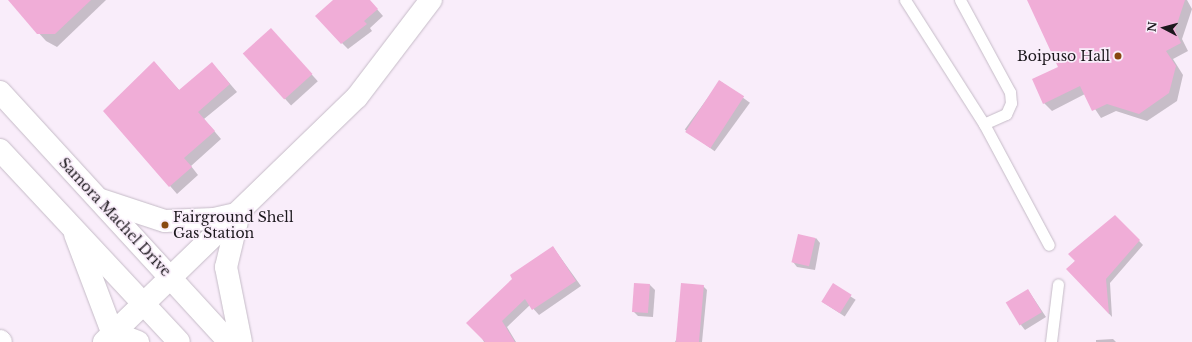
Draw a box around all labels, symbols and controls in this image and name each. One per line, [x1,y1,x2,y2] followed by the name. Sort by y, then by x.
[1144,8,1184,48] north arrow
[1145,21,1160,33] text: N
[1017,48,1110,64] place label: Boipuso Hall
[1113,51,1123,61] marker: Boipuso Hall
[56,154,174,280] street label: Samora Machel Drive
[173,209,293,242] place label: Fairground Shell Gas Station
[160,220,170,230] marker: Fairground Shell Gas Station

